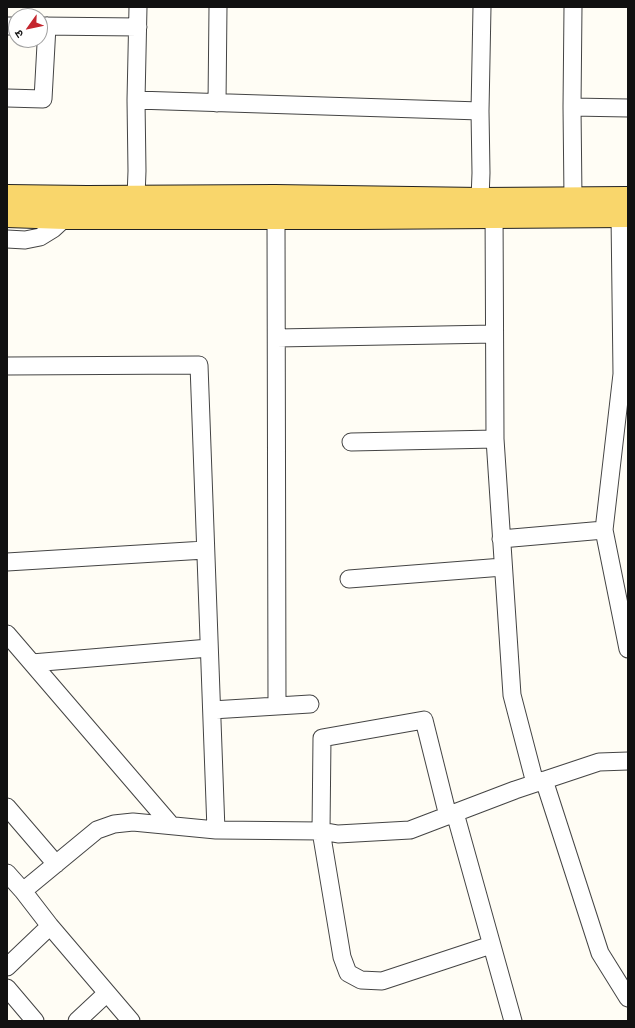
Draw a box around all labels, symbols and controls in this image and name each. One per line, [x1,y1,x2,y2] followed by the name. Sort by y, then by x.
[8,8,48,48] north arrow
[11,27,26,41] text: उ

